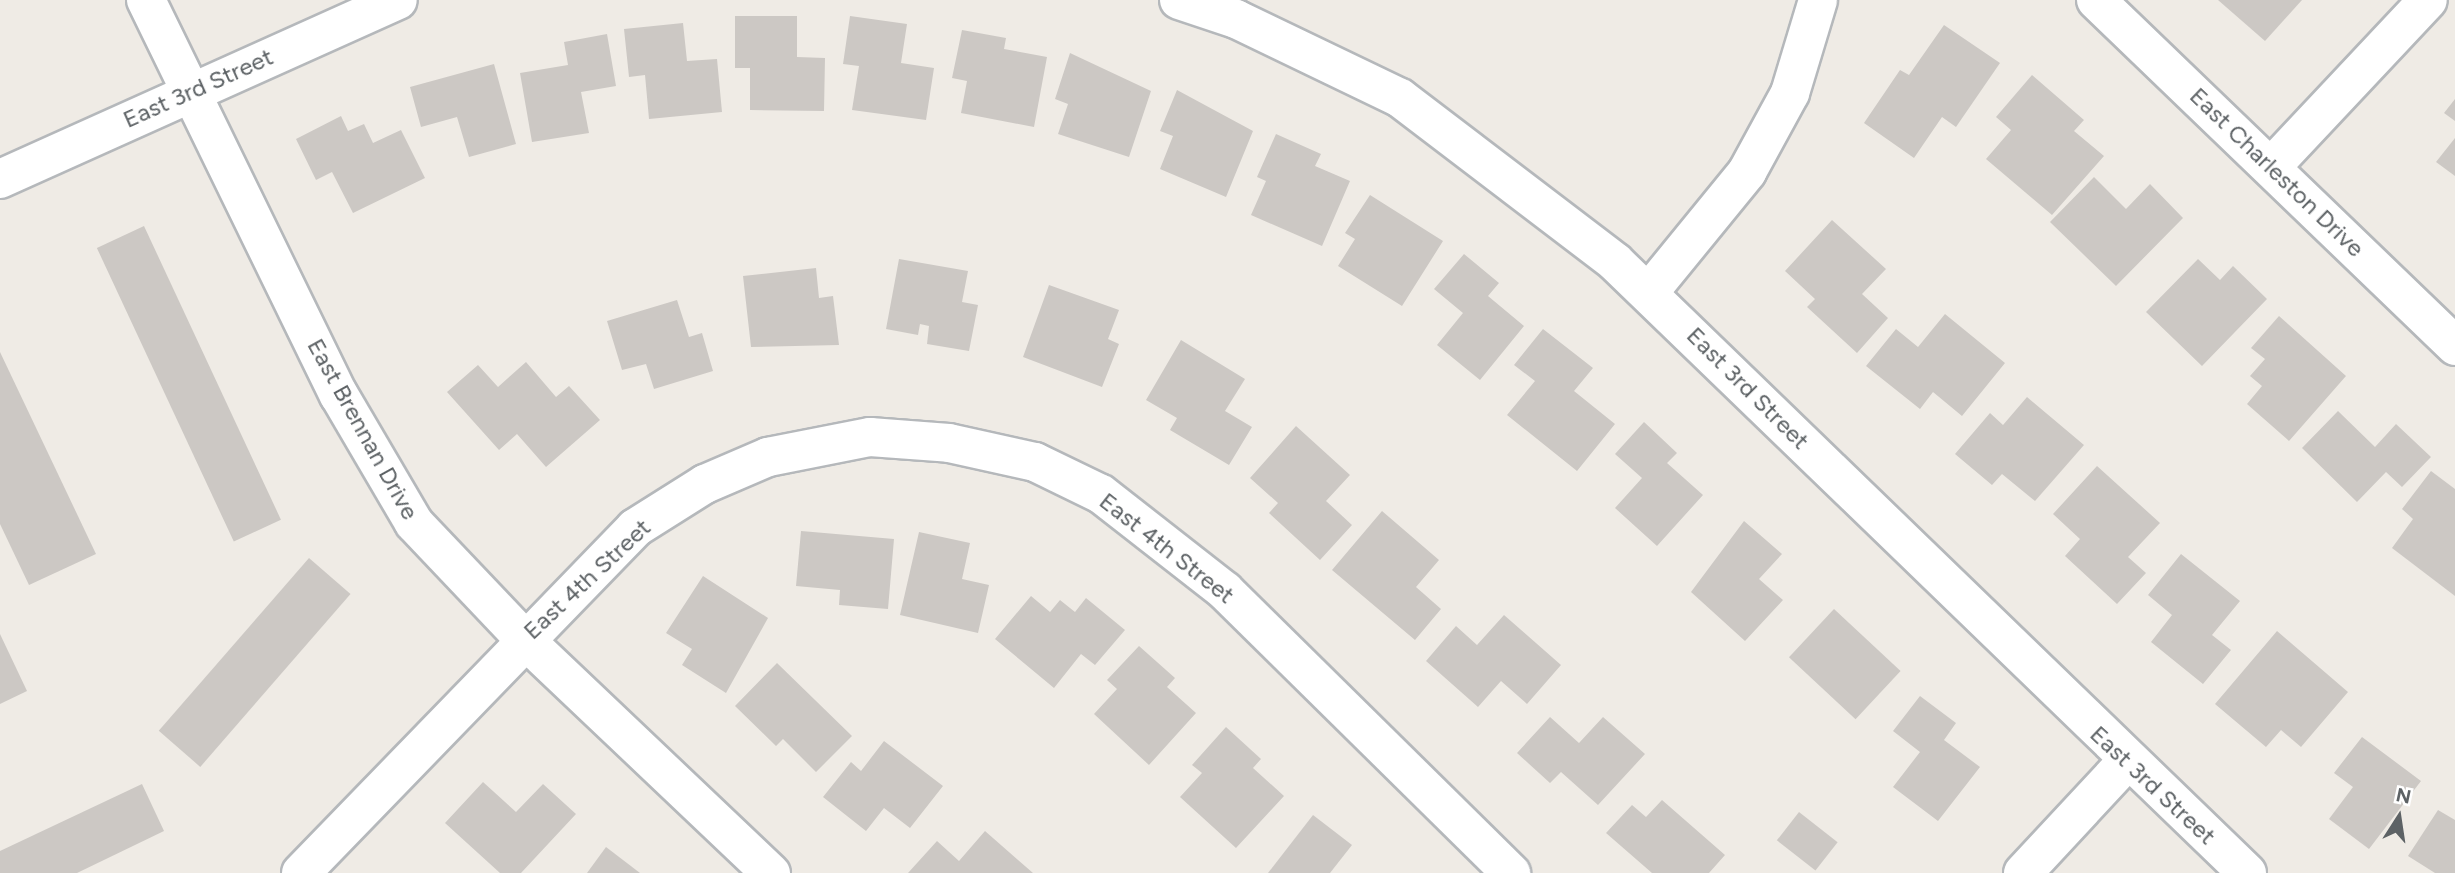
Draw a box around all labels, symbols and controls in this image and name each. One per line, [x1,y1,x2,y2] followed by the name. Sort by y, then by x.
[119,42,277,134] street label: East 3rd Street
[2184,81,2370,263] street label: East Charleston Drive
[1681,321,1815,455] street label: East 3rd Street
[301,334,425,524] street label: East Brennan Drive
[1094,486,1240,610] street label: East 4th Street
[518,513,656,645] street label: East 4th Street
[2084,720,2222,850] street label: East 3rd Street
[2364,782,2434,852] north arrow
[2394,783,2413,809] text: N

